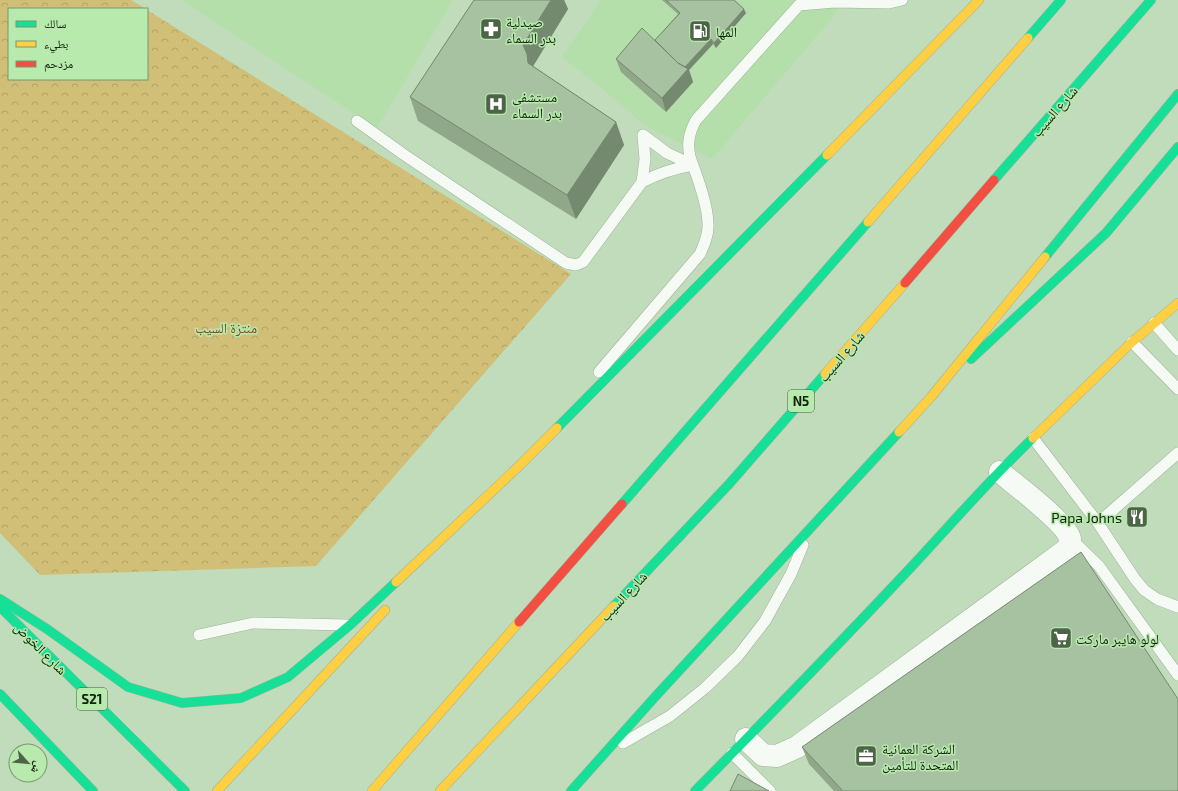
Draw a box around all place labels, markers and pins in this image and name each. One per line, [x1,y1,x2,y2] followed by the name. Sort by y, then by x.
[506,13,556,47] place label: صيدلية بدر السماء
[478,16,504,42] pharmacy icon: صيدلية بدر السماء
[687,18,713,44] fuel station icon: المها
[716,23,737,40] place label: المها
[512,88,562,122] place label: مستشفى بدر السماء
[483,91,509,117] hospital icon: مستشفى بدر السماء
[1124,504,1150,530] restaurant icon: Papa Johns
[1051,509,1122,526] place label: Papa Johns
[1048,625,1074,651] supermarket icon: لولو هايبر ماركت
[1076,630,1159,648] place label: لولو هايبر ماركت
[882,740,959,774] place label: الشركة العمانية المتحدة للتأمين
[853,743,879,769] office icon: الشركة العمانية المتحدة للتأمين

